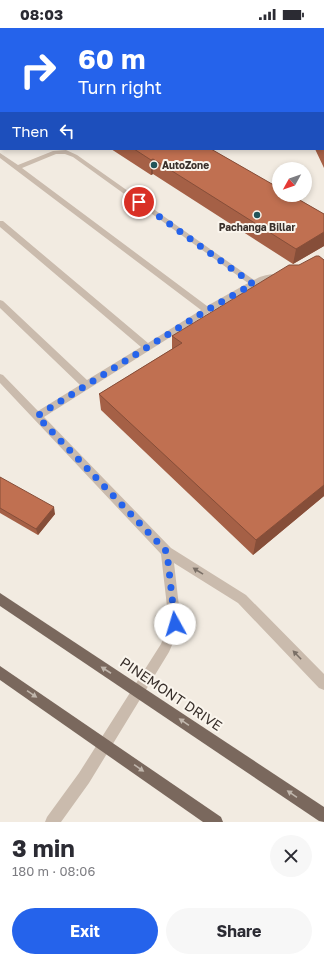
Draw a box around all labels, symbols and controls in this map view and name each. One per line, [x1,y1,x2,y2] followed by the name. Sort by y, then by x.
[20,5,63,23] text: 08:03
[78,42,145,75] text: 60 m
[12,44,64,96] icon: right
[78,76,162,98] text: Turn right
[56,120,78,142] icon: left
[12,122,48,140] text: Then
[162,159,209,171] place label: AutoZone
[149,160,159,170] marker: AutoZone
[272,162,312,202] north arrow
[272,162,312,202] map controls
[122,185,156,219] pin
[128,191,150,213] icon: arrive
[252,210,262,220] marker: Pachanga Billar
[219,221,295,233] place label: Pachanga Billar
[192,568,204,575] one-way arrow
[154,603,196,645] position arrow
[292,650,302,660] one-way arrow
[117,653,226,734] street label: PINEMONT DRIVE
[101,666,111,674] one-way arrow
[26,691,38,698] one-way arrow
[178,718,189,726] one-way arrow
[134,764,144,772] one-way arrow
[286,790,297,798] one-way arrow
[12,833,75,862] text: 3 min
[270,835,312,877] button: close
[12,863,95,879] text: 180 m · 08:06
[12,908,158,954] button: Exit
[166,908,312,954] button: Share

